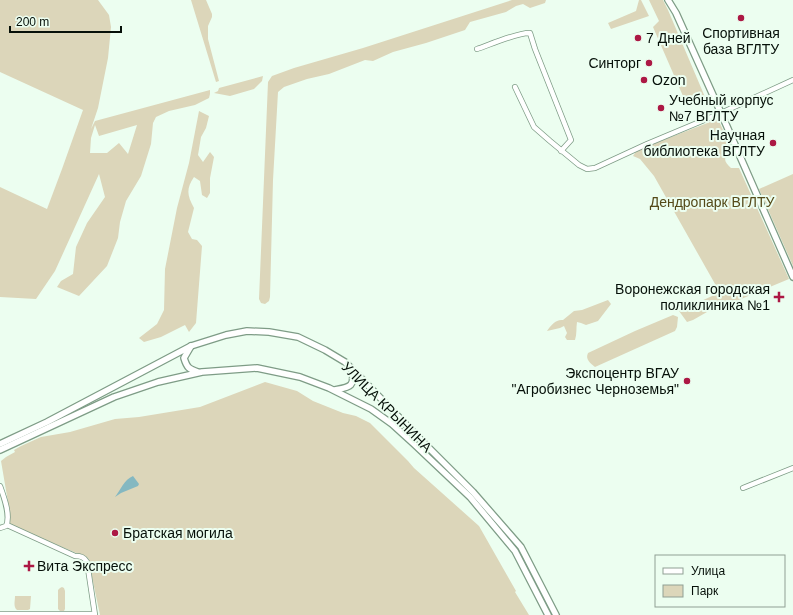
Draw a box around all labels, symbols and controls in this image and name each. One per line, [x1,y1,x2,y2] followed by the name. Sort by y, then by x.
[10,8,121,34] scale bar
[736,13,746,23] marker: Спортивная база ВГЛТУ
[16,15,49,29] text: 200 m
[702,25,780,57] place label: Спортивная база ВГЛТУ
[646,30,691,46] place label: 7 Дней
[633,33,643,43] marker: 7 Дней
[588,55,641,71] place label: Синторг
[644,58,654,68] marker: Синторг
[652,72,685,88] place label: Ozon
[639,75,649,85] marker: Ozon
[669,92,774,124] place label: Учебный корпус №7 ВГЛТУ
[656,103,666,113] marker: Учебный корпус №7 ВГЛТУ
[643,127,765,159] place label: Научная библиотека ВГЛТУ
[768,138,778,148] marker: Научная библиотека ВГЛТУ
[650,194,774,210] park label: Дендропарк ВГЛТУ
[615,281,770,313] place label: Воронежская городская поликлиника №1
[773,291,785,303] marker: Воронежская городская поликлиника №1
[339,359,436,456] street label: УЛИЦА КРЫНИНА
[512,365,679,397] place label: Экспоцентр ВГАУ "Агробизнес Черноземья"
[682,376,692,386] marker: Экспоцентр ВГАУ "Агробизнес Черноземья"
[123,525,233,541] place label: Братская могила
[110,528,120,538] marker: Братская могила
[655,555,785,607] legend
[37,558,133,574] place label: Вита Экспресс
[24,561,34,571] marker: Вита Экспресс
[691,564,725,578] text: Улица
[691,584,719,598] text: Парк

